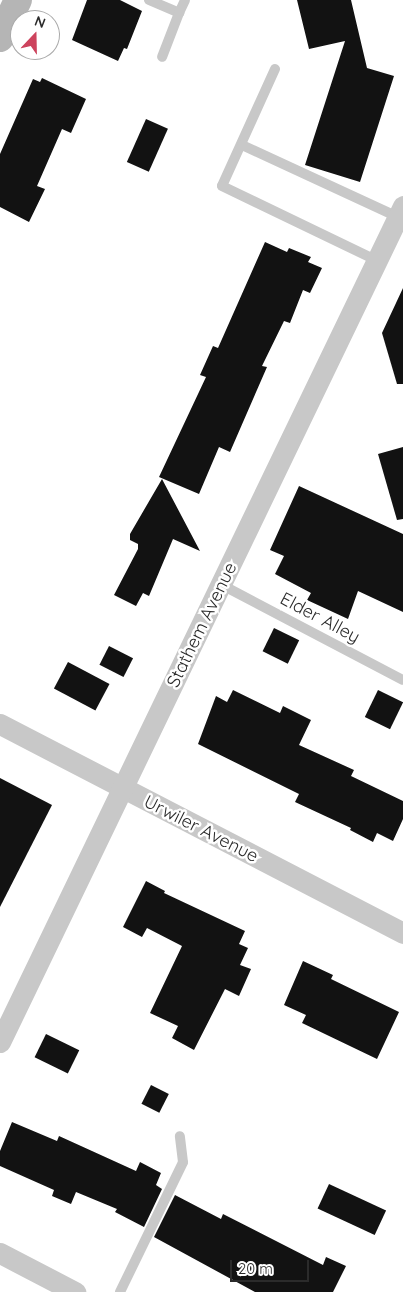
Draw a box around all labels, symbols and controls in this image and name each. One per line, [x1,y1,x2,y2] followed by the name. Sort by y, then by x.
[10,10,60,60] north arrow
[32,12,48,32] text: N
[162,559,242,691] street label: Stathem Avenue
[276,588,364,648] street label: Elder Alley
[140,791,262,867] street label: Urwiler Avenue
[233,1250,312,1282] scale bar
[238,1259,273,1278] text: 20 m

